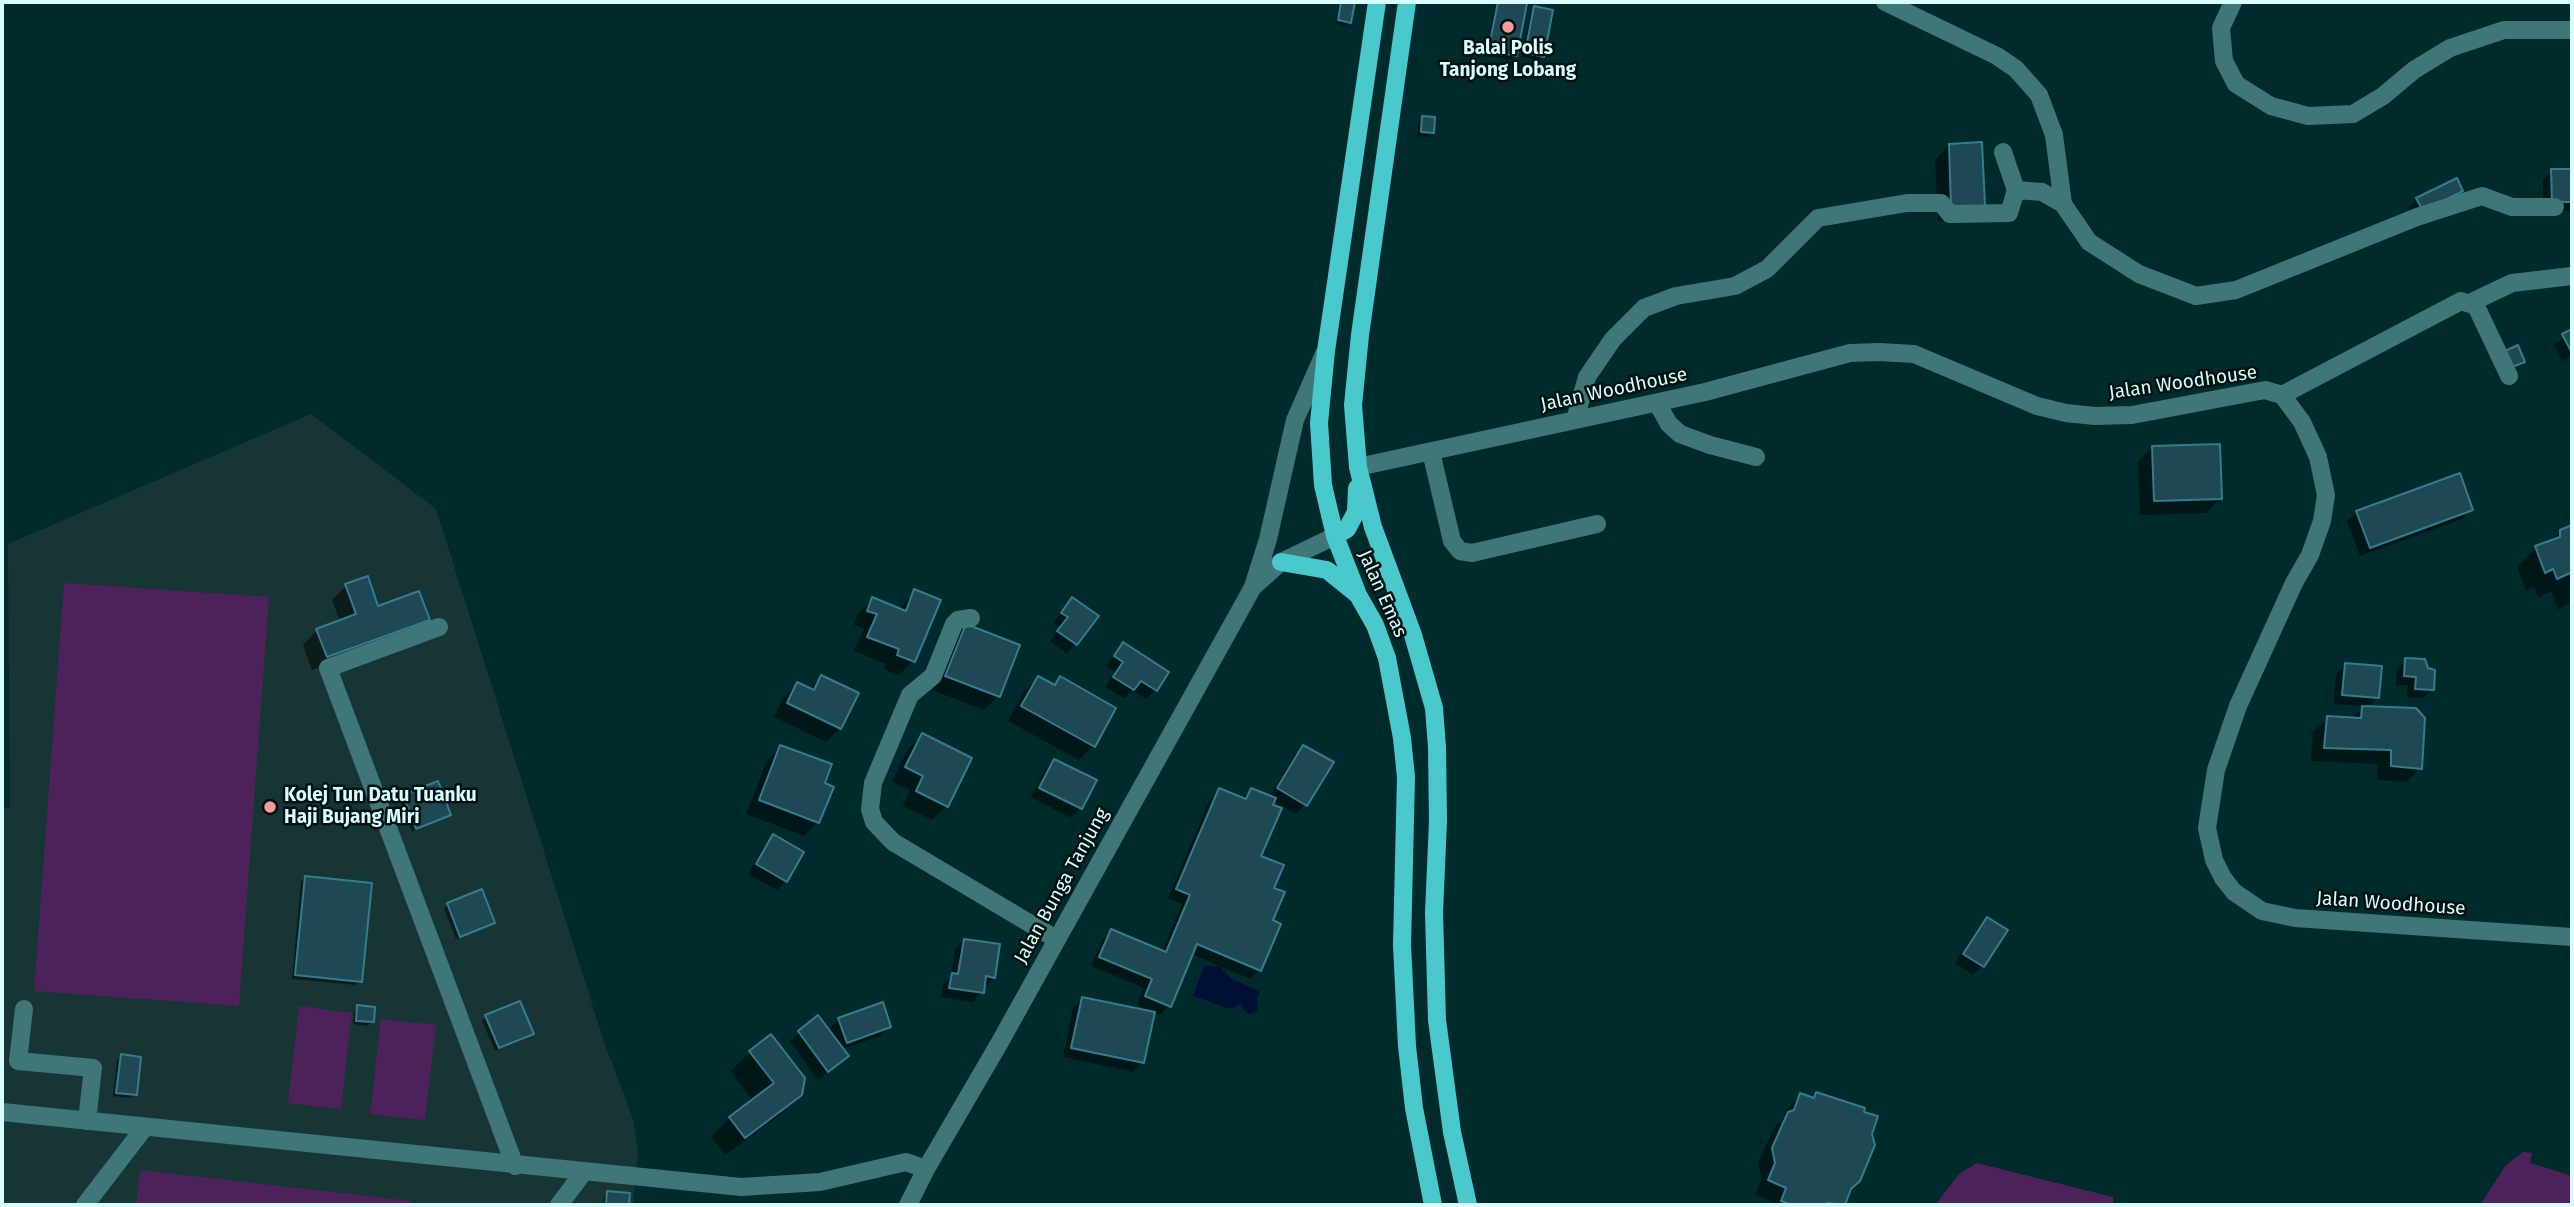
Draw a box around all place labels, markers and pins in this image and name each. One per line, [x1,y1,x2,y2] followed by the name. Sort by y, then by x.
[1500,19,1516,35] marker: Balai Polis Tanjong Lobang
[1440,38,1576,82] place label: Balai Polis Tanjong Lobang
[284,785,477,829] place label: Kolej Tun Datu Tuanku Haji Bujang Miri
[262,799,278,815] marker: Kolej Tun Datu Tuanku Haji Bujang Miri

